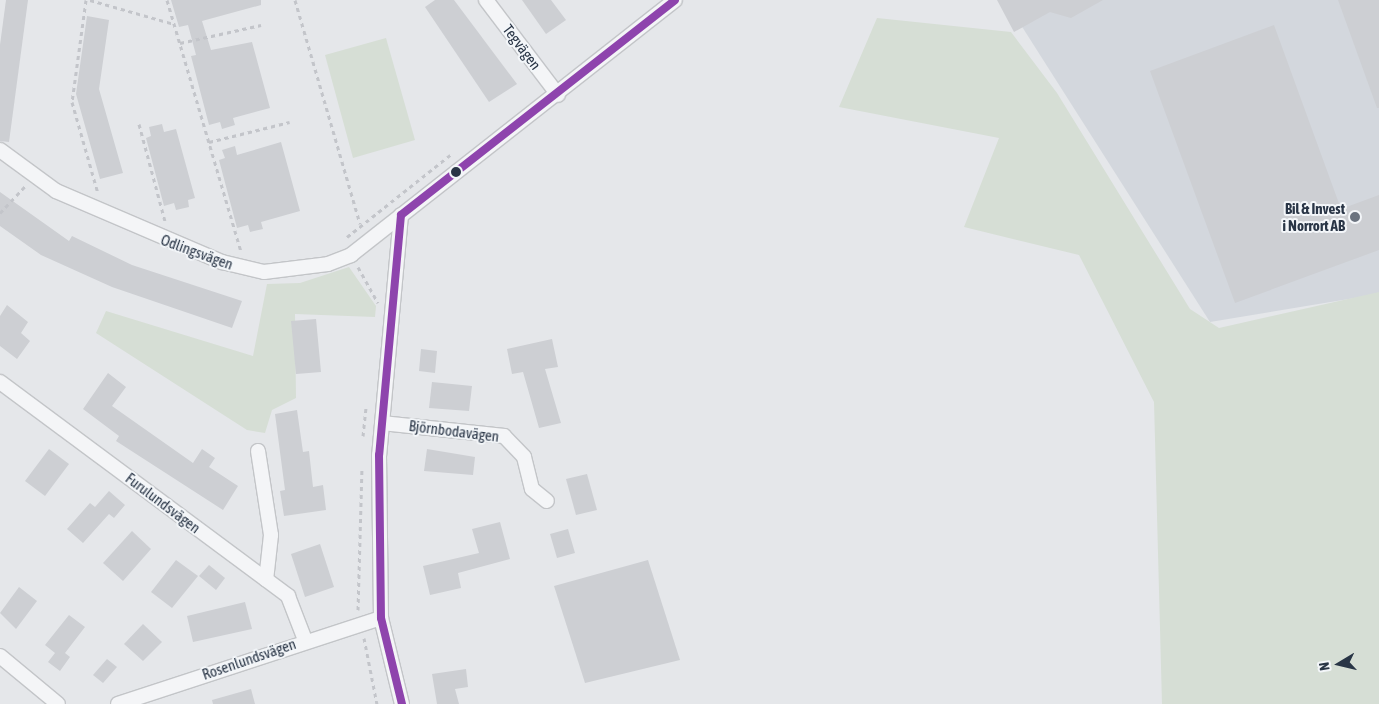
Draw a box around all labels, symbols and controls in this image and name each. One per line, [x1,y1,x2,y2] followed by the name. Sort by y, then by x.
[499,21,545,73] street label: Tegvägen
[451,167,461,177] unlabelled marker
[1283,199,1345,234] place label: Bil & Invest i Norrort AB
[1349,211,1361,223] marker: Bil & Invest i Norrort AB
[158,231,236,273] street label: Odlingsvägen
[408,417,500,445] street label: Björnbodavägen
[122,469,204,537] street label: Furulundsvägen
[200,635,298,683] street label: Rosenlundsvägen
[1314,639,1364,689] north arrow
[1316,661,1333,672] text: N

